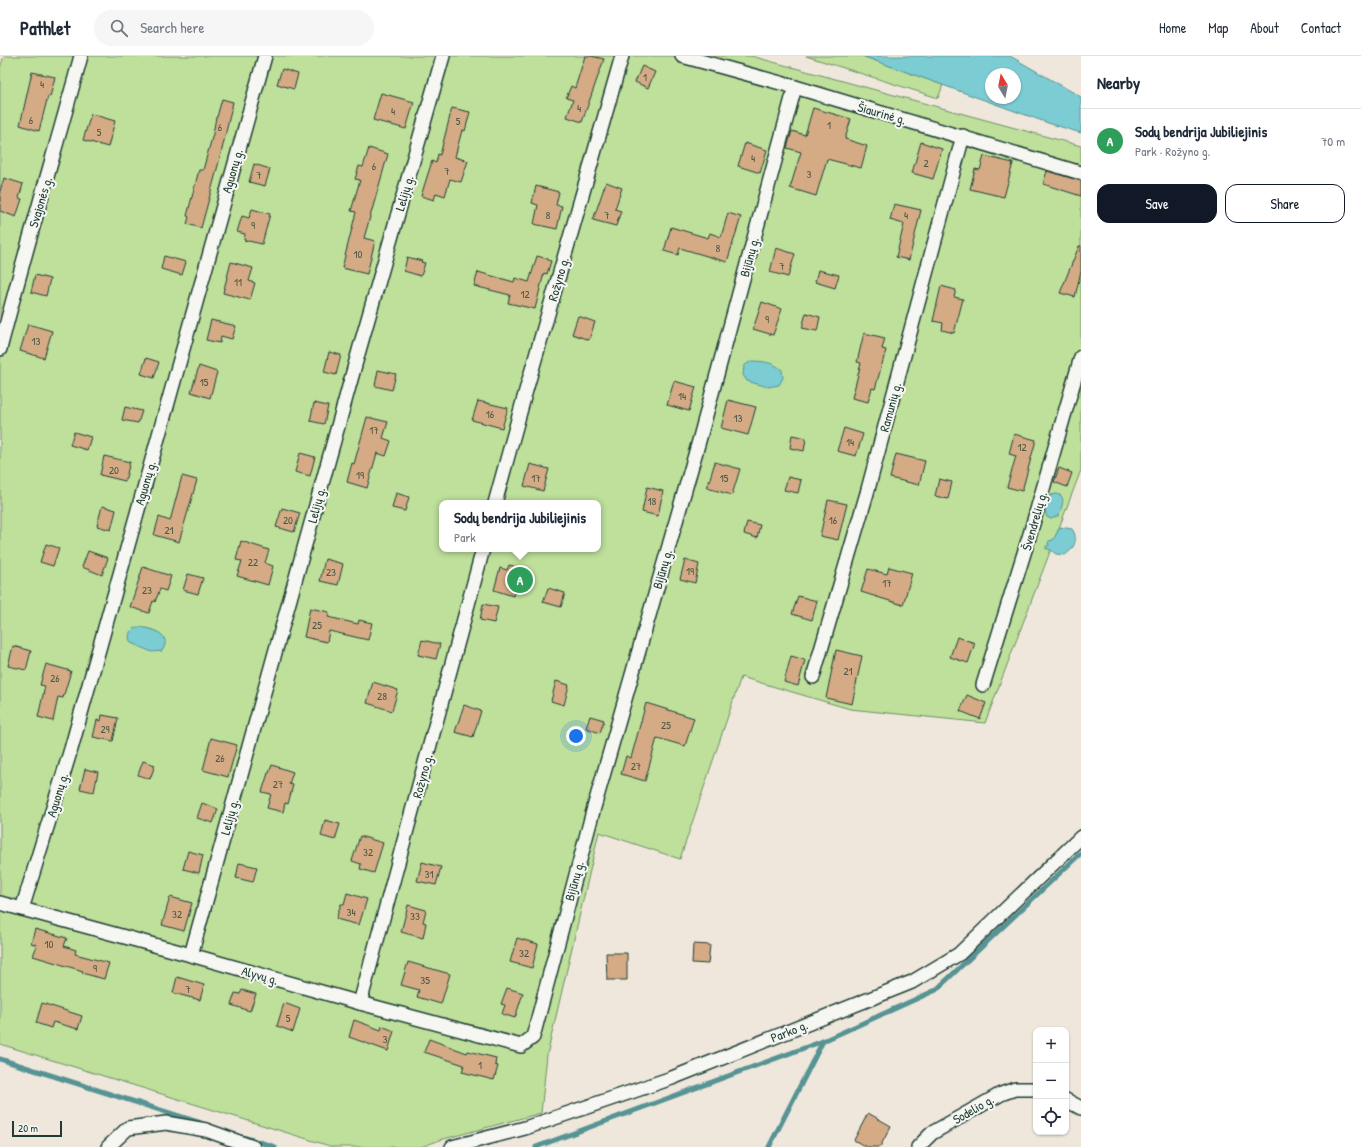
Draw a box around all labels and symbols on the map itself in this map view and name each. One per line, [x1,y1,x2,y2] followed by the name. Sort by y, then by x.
[985,68,1021,104] north arrow
[643,70,647,84] house number: 1
[40,77,44,91] house number: 4
[856,97,909,129] street label: Šiaurinė g.
[577,101,581,115] house number: 4
[391,104,395,118] house number: 4
[29,113,34,127] house number: 6
[456,114,461,128] house number: 5
[827,118,831,132] house number: 1
[218,120,223,134] house number: 6
[97,125,102,139] house number: 5
[217,147,247,195] street label: Aguonų g.
[751,151,755,165] house number: 4
[923,156,929,170] house number: 2
[372,159,377,173] house number: 6
[444,164,450,178] house number: 7
[807,167,812,181] house number: 3
[256,168,262,182] house number: 7
[390,173,418,213] street label: Lelijų g.
[24,174,56,230] street label: Svajonės g.
[546,208,551,222] house number: 8
[604,208,610,222] house number: 7
[904,208,908,222] house number: 4
[251,218,255,232] house number: 9
[735,235,763,279] street label: Bijūnų g.
[716,241,721,255] house number: 8
[354,247,363,261] house number: 10
[543,255,573,303] street label: Rožyno g.
[779,259,785,273] house number: 7
[234,275,242,289] house number: 11
[520,287,530,301] house number: 12
[765,312,769,326] house number: 9
[32,334,41,348] house number: 13
[200,375,209,389] house number: 15
[875,380,905,434] street label: Ramunių g.
[678,389,686,403] house number: 14
[486,407,495,421] house number: 16
[734,411,743,425] house number: 13
[369,423,379,437] house number: 17
[846,435,854,449] house number: 14
[1017,440,1027,454] house number: 12
[130,459,160,507] street label: Aguonų g.
[109,463,119,477] house number: 20
[356,468,364,482] house number: 19
[531,471,541,485] house number: 17
[720,471,729,485] house number: 15
[303,485,329,525] street label: Lelijų g.
[1017,489,1051,553] street label: Švendrelių g.
[648,494,657,508] house number: 18
[283,513,293,527] house number: 20
[829,513,838,527] house number: 16
[164,523,174,537] house number: 21
[648,547,676,591] street label: Bijūnų g.
[248,555,258,569] house number: 22
[686,564,694,578] house number: 19
[326,565,336,579] house number: 23
[507,565,533,595] pin: A
[882,576,892,590] house number: 17
[142,583,152,597] house number: 23
[312,618,322,632] house number: 25
[843,664,853,678] house number: 21
[50,671,60,685] house number: 26
[377,689,387,703] house number: 28
[661,718,671,732] house number: 25
[100,722,110,736] house number: 29
[566,726,586,746] your location
[215,751,225,765] house number: 26
[407,752,437,800] street label: Rožyno g.
[631,759,641,773] house number: 27
[42,771,72,819] street label: Aguonų g.
[273,777,283,791] house number: 27
[216,797,242,837] street label: Lelijų g.
[363,845,373,859] house number: 32
[560,859,588,903] street label: Bijūnų g.
[425,867,433,881] house number: 31
[346,905,356,919] house number: 34
[172,907,182,921] house number: 32
[410,909,420,923] house number: 33
[45,937,54,951] house number: 10
[519,946,529,960] house number: 32
[93,961,97,975] house number: 9
[240,961,281,989] street label: Alyvų g.
[420,973,430,987] house number: 35
[185,982,191,996] house number: 7
[286,1011,291,1025] house number: 5
[768,1015,810,1047] street label: Parko g.
[383,1032,388,1046] house number: 3
[478,1058,482,1072] house number: 1
[949,1090,997,1128] street label: Sodelio g.
[12,1119,62,1138] scale bar

